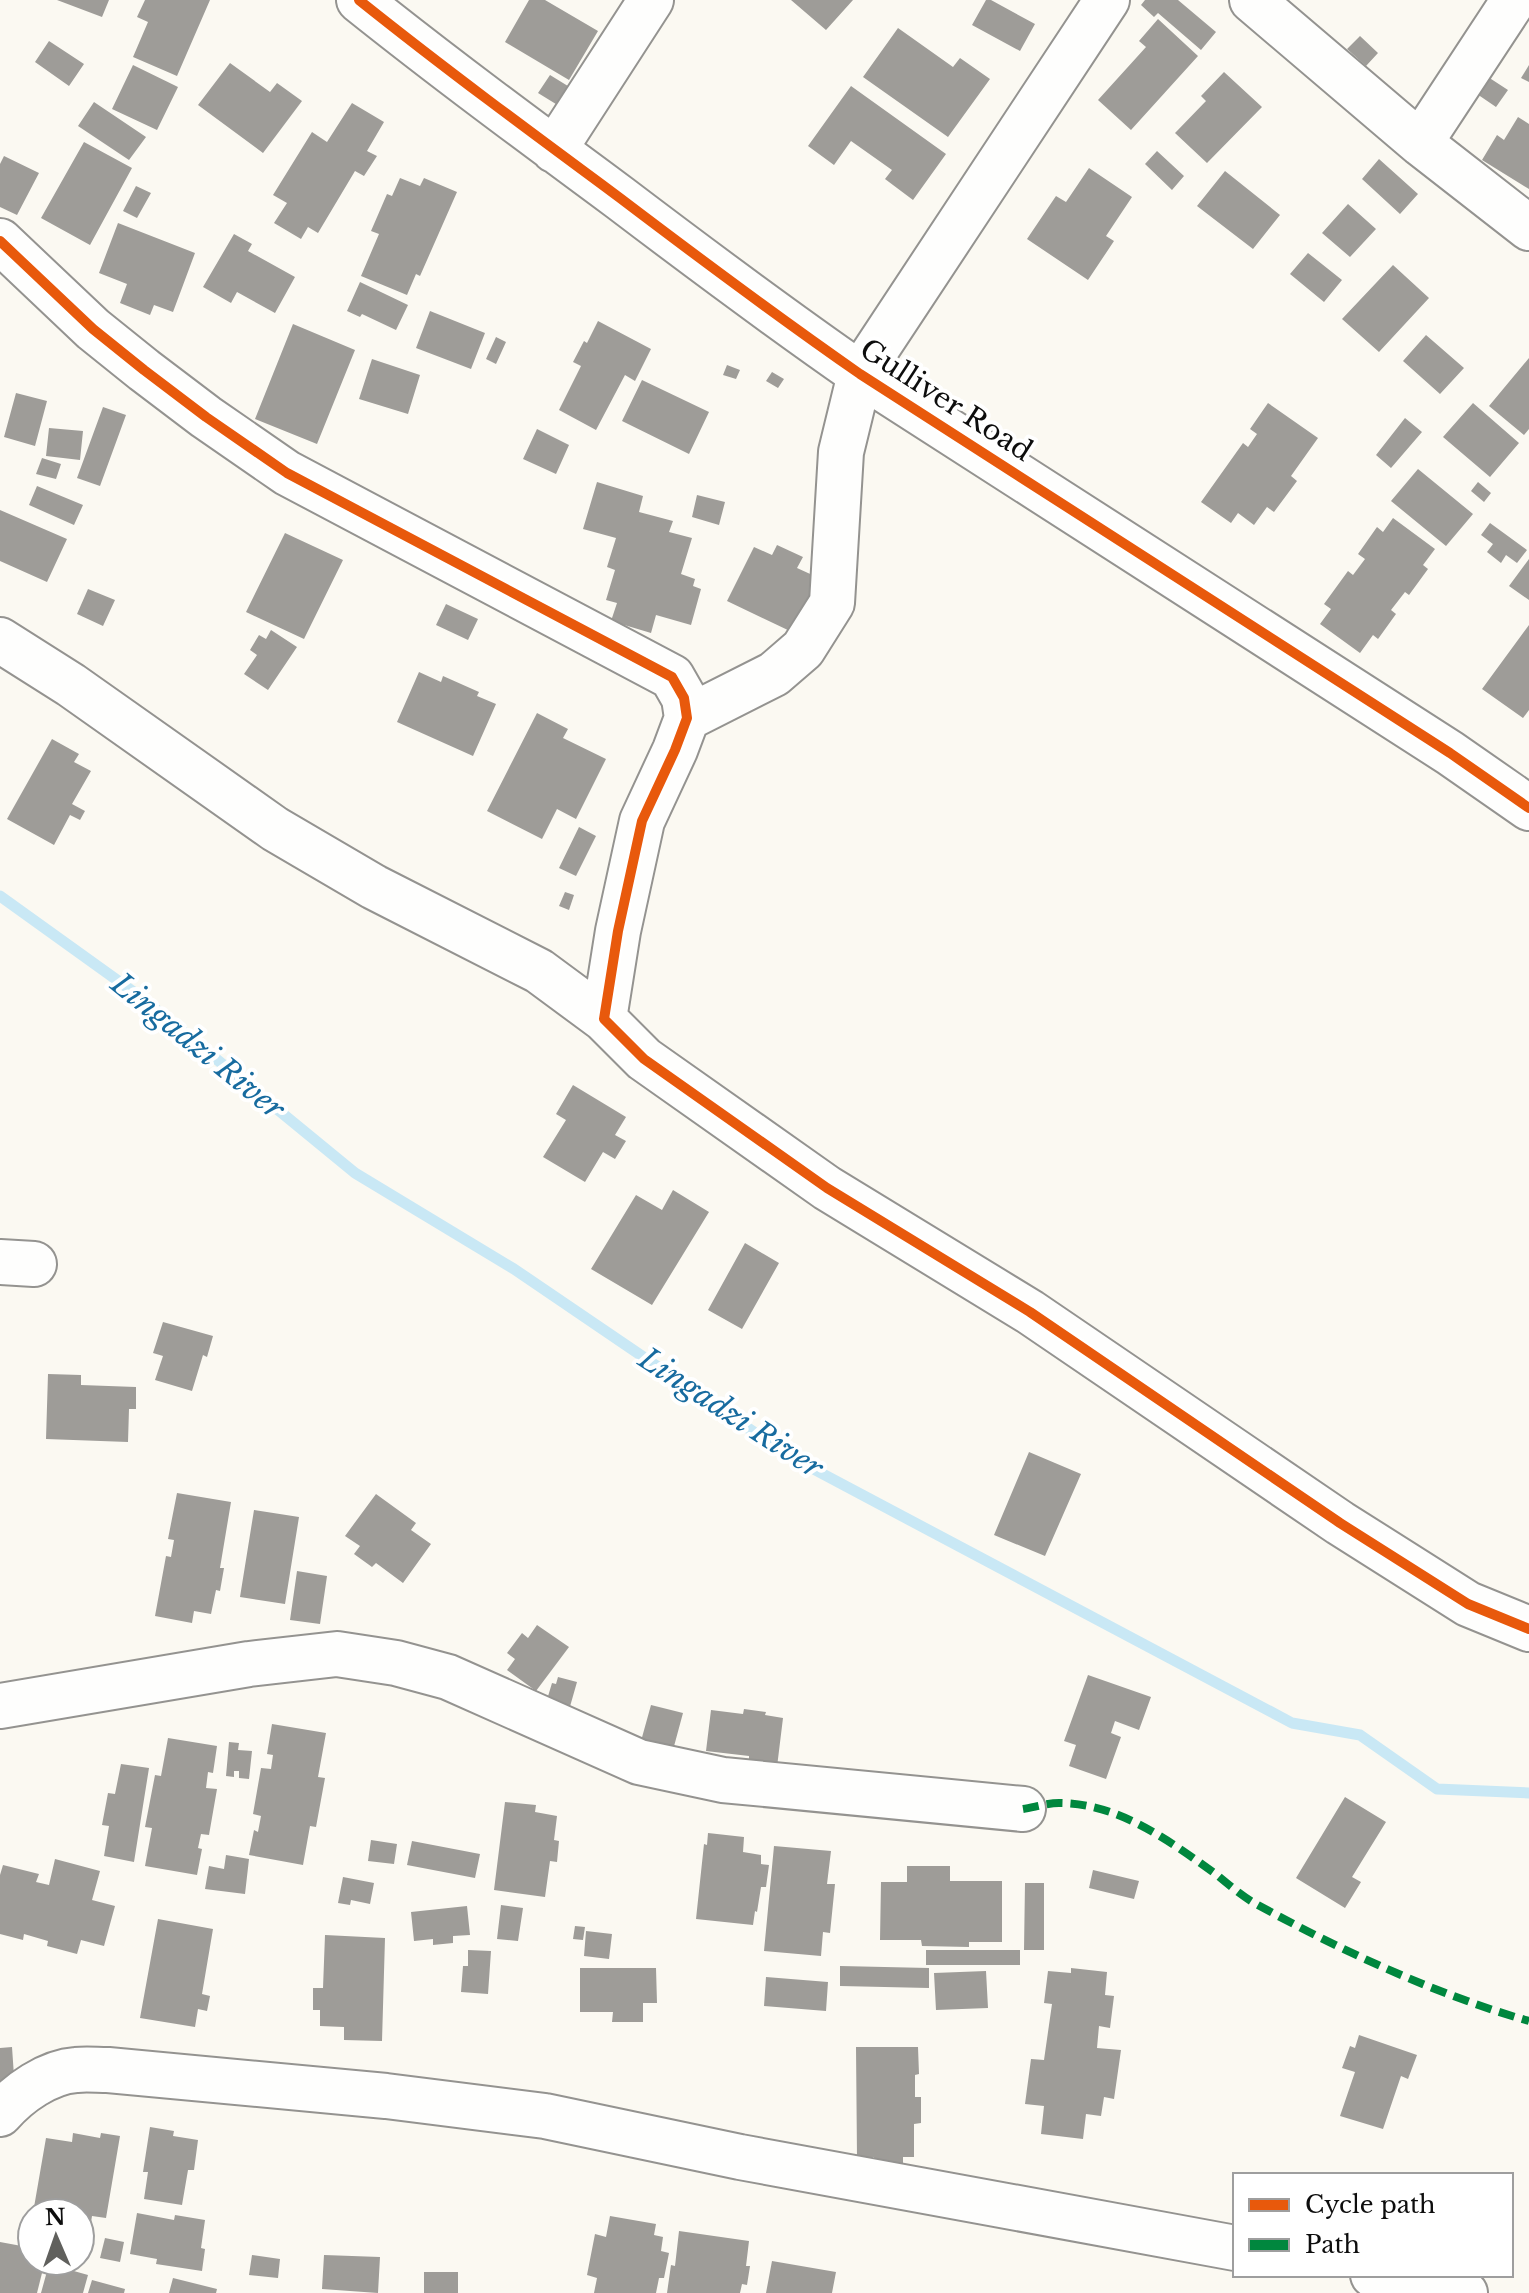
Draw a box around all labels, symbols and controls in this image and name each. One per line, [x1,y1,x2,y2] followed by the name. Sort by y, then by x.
[853,331,1039,469] street label: Gulliver Road
[103,964,293,1128] water label: Lingadzi River
[631,1339,831,1487] water label: Lingadzi River
[1233,2173,1513,2277] legend
[1305,2190,1436,2219] text: Cycle path
[16,2197,96,2277] north arrow
[45,2204,66,2231] text: N
[1305,2230,1360,2259] text: Path

